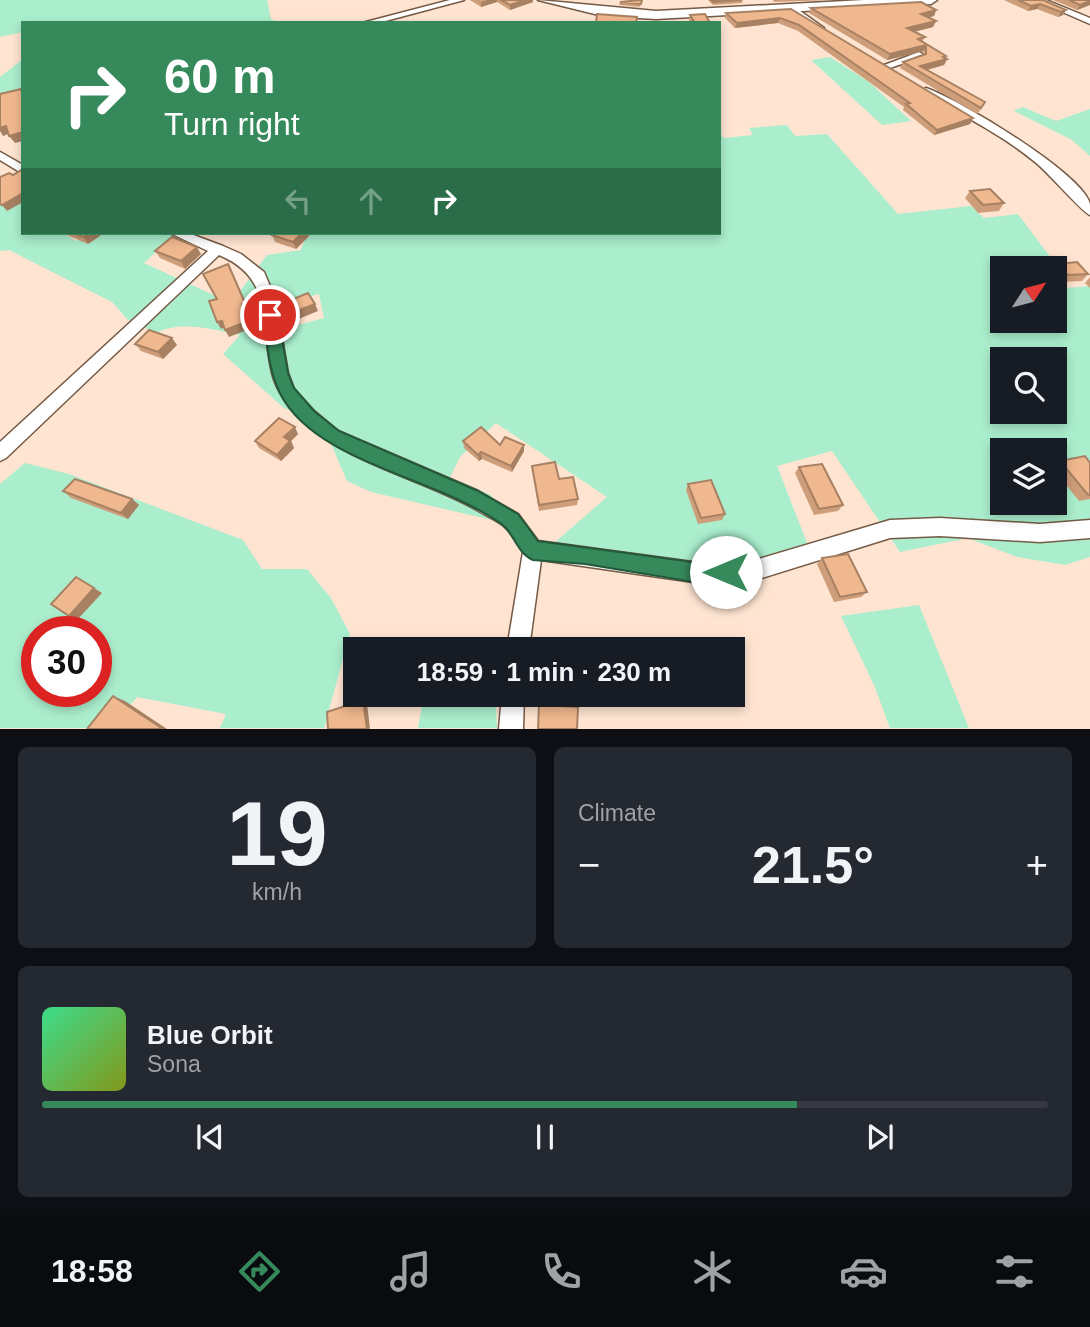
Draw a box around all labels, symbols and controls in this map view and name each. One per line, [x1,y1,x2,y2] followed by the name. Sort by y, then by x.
[49,49,140,140] icon: right
[164,49,276,103] text: 60 m
[164,106,300,142] text: Turn right
[279,182,317,220] icon: left
[352,182,390,220] icon: ahead
[425,182,463,220] icon: right
[990,256,1068,332] north arrow
[990,256,1067,515] map controls
[240,285,300,345] pin
[251,296,289,334] icon: arrive
[990,347,1067,424] button: search
[990,438,1067,515] button: layers
[689,535,763,609] position arrow
[21,616,112,707] speed limit sign: 30
[417,657,671,687] text: 18:59 · 1 min · 230 m
[226,783,328,884] text: 19
[578,800,656,826] text: Climate
[752,836,874,894] text: 21.5°
[578,844,600,886] text: −
[1026,844,1048,886] text: +
[252,879,302,905] text: km/h
[147,1020,273,1050] text: Blue Orbit
[147,1051,201,1077] text: Sona
[191,1118,229,1156] icon: previous
[526,1118,564,1156] icon: pause
[861,1118,899,1156] icon: next
[235,1247,284,1296] icon: directions
[386,1247,435,1296] icon: music
[537,1247,586,1296] icon: phone
[688,1247,737,1296] icon: climate
[839,1247,888,1296] icon: car
[990,1247,1039,1296] icon: filters
[51,1253,133,1289] text: 18:58

